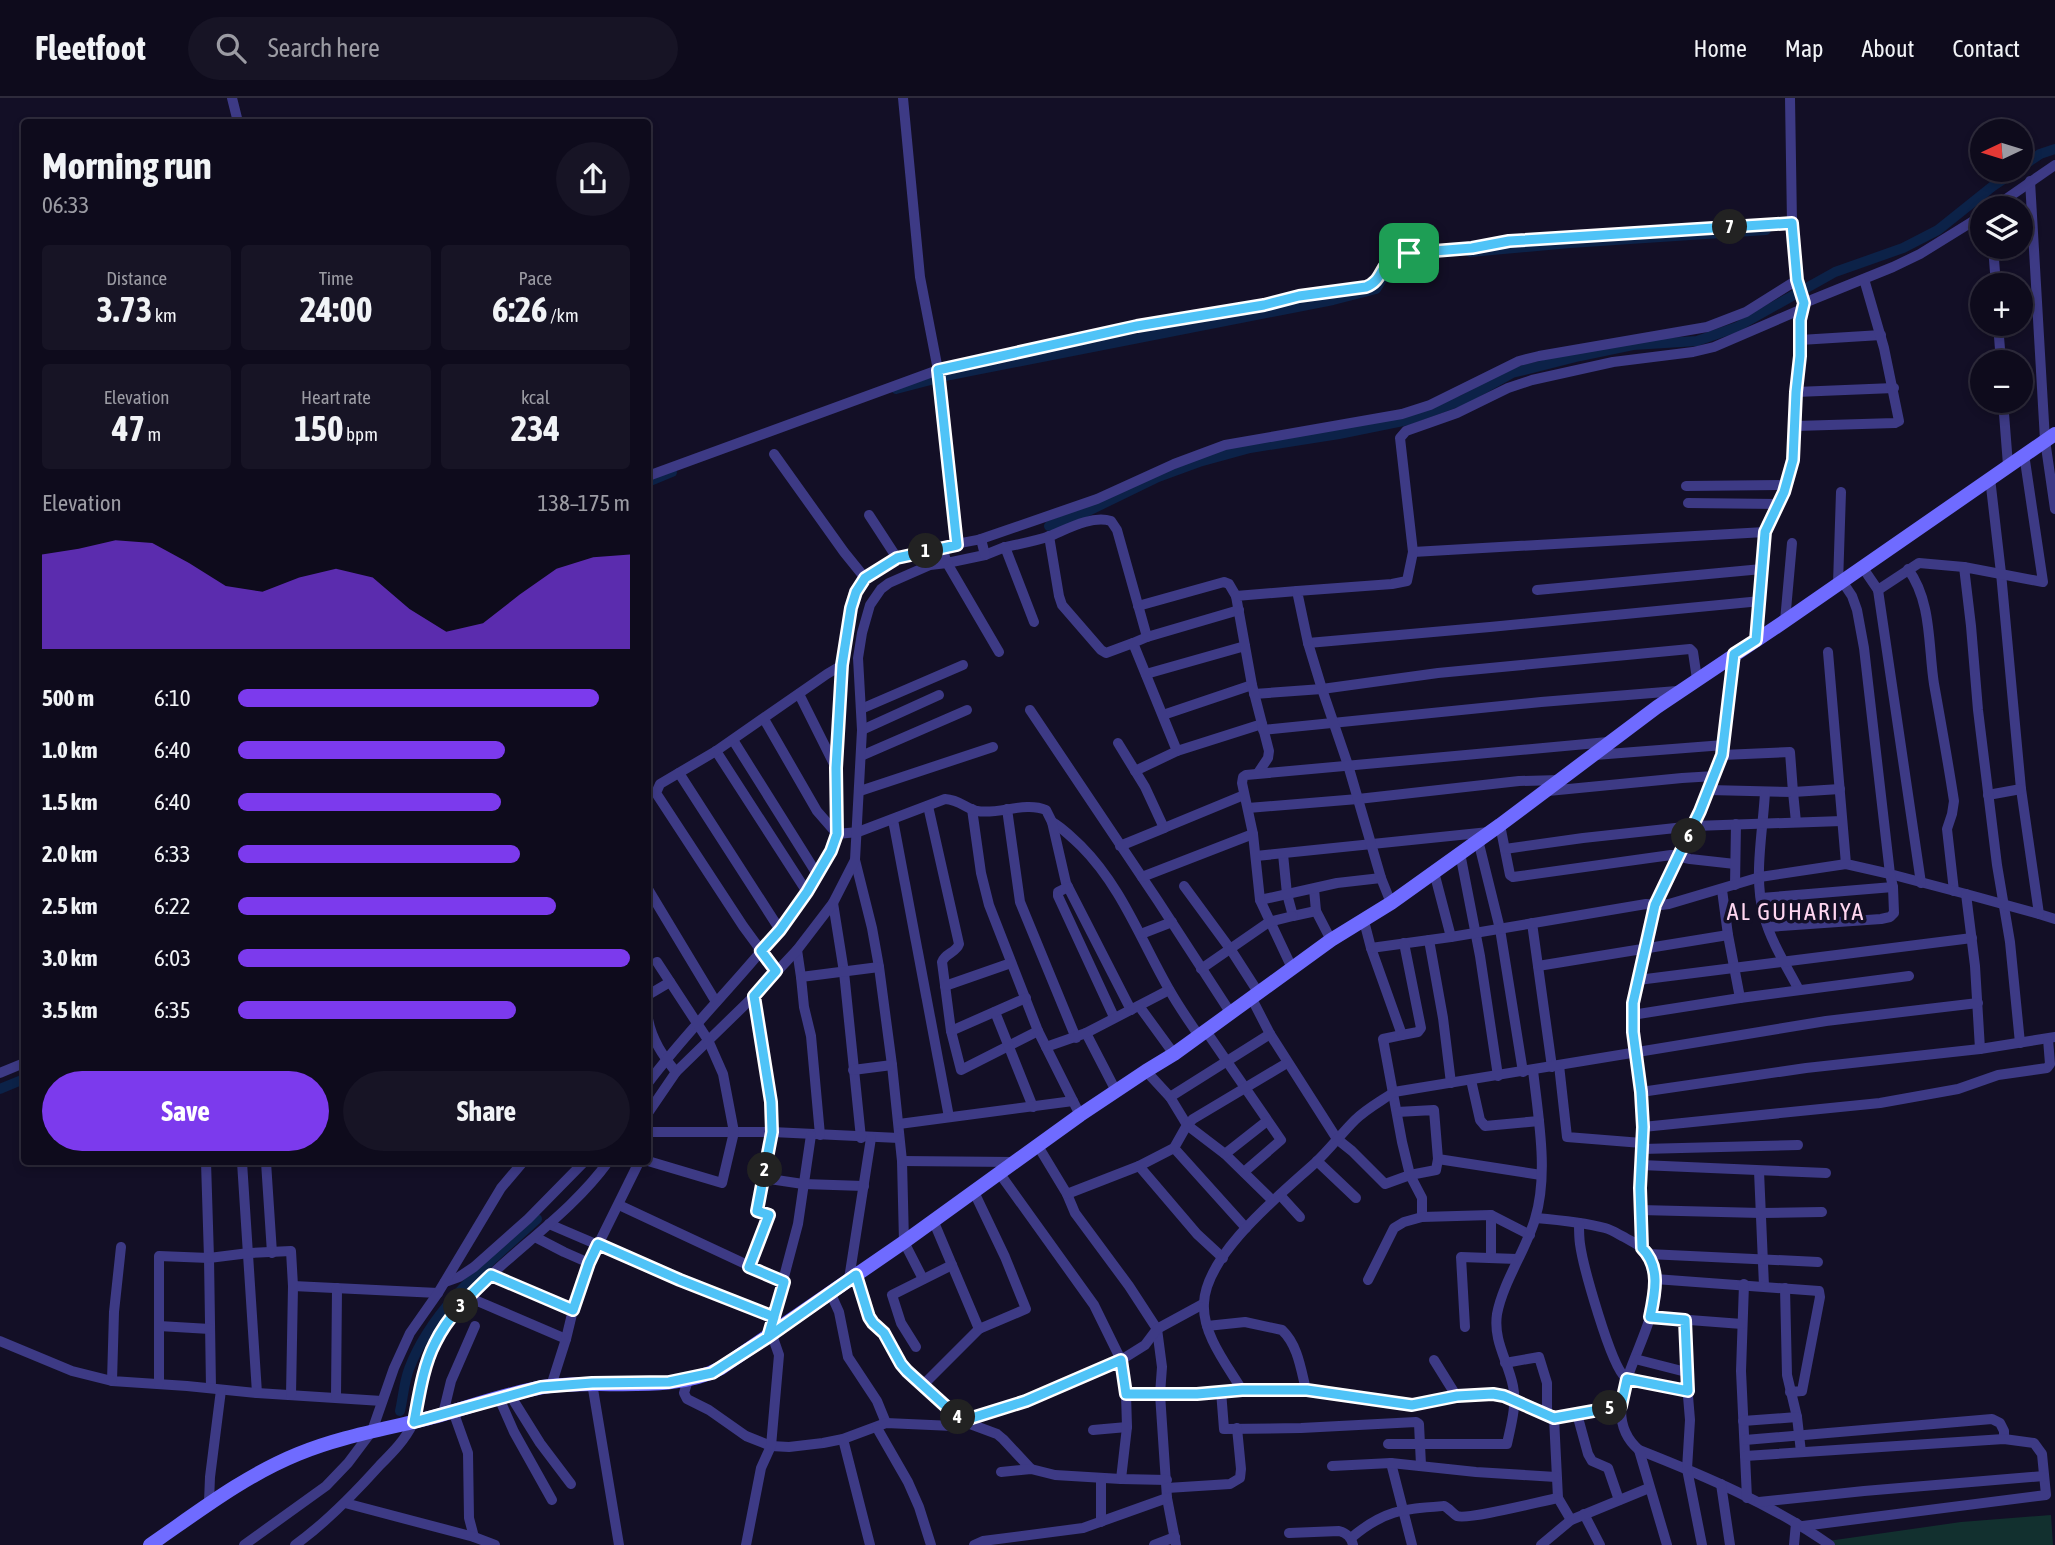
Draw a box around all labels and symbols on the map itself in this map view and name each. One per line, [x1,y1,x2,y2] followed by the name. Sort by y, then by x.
[1970,119,2034,182] north arrow
[1712,209,1748,244] pin: 7
[1379,223,1439,283] pin
[908,533,944,568] pin: 1
[1672,818,1706,854] pin: 6
[1727,898,1865,925] district label: AL GUHARIYA
[748,1152,782,1188] pin: 2
[444,1288,478,1324] pin: 3
[1592,1390,1628,1426] pin: 5
[940,1400,976,1434] pin: 4

